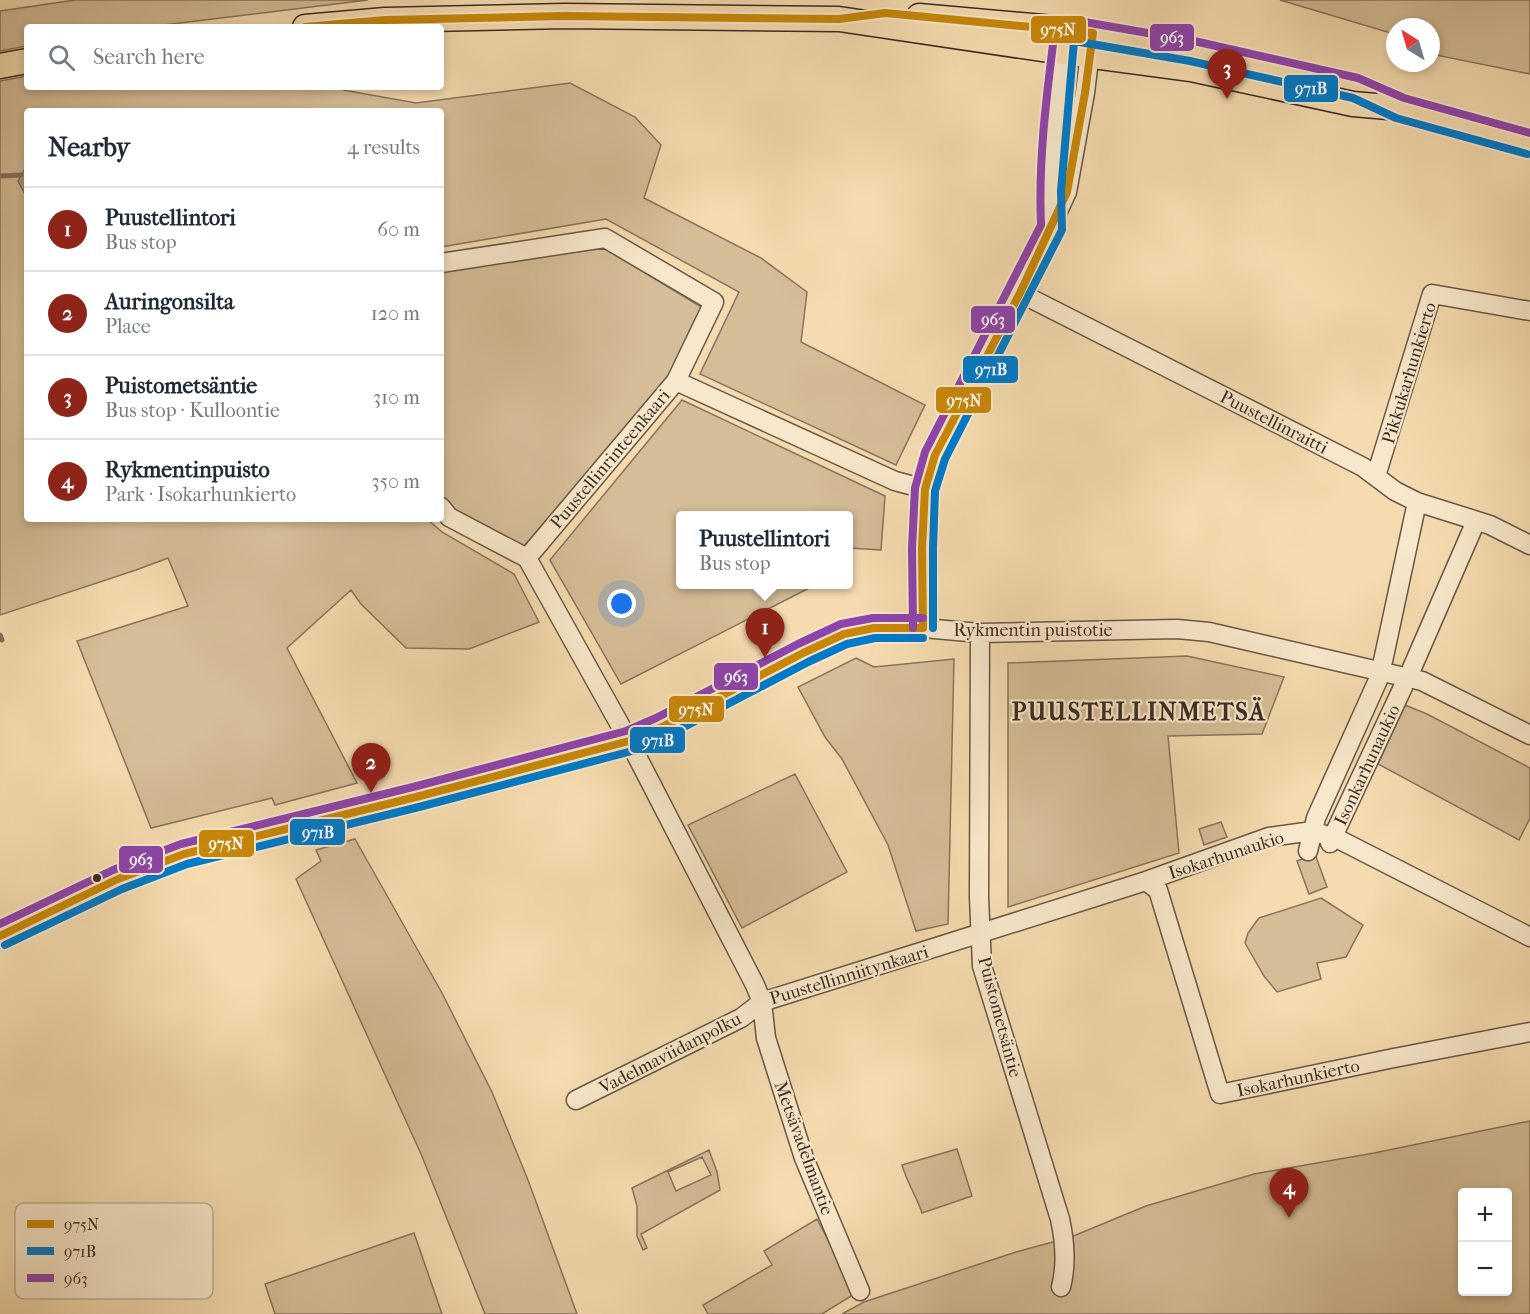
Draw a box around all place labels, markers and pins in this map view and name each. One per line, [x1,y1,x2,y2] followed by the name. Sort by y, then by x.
[1208,50,1246,99] pin: 3
[746,608,784,658] pin: 1
[352,744,391,793] pin: 2
[91,872,103,884] unlabelled marker
[1270,1168,1308,1218] pin: 4

